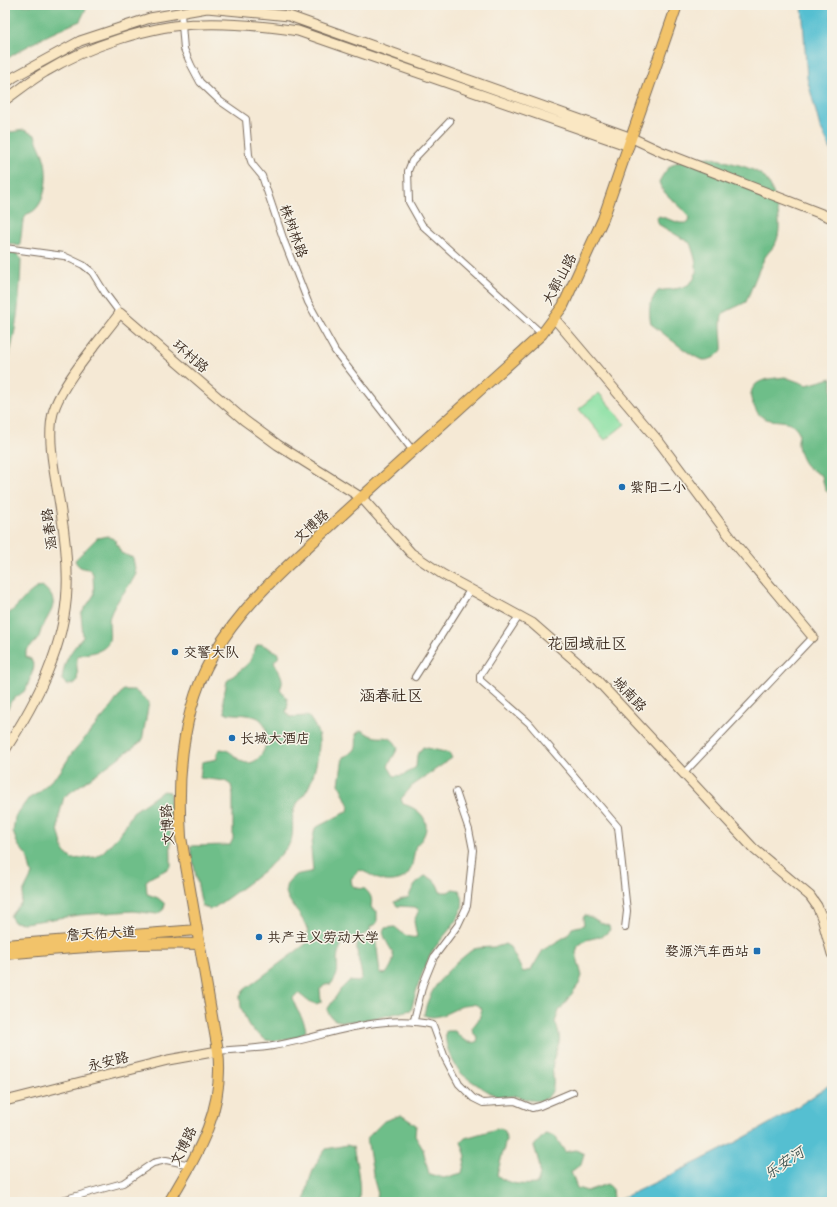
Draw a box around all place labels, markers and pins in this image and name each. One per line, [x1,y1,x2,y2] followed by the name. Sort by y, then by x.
[630,478,686,496] place label: 紫阳二小
[617,482,627,492] marker: 紫阳二小
[183,643,239,661] place label: 交警大队
[170,647,180,657] marker: 交警大队
[240,729,310,747] place label: 长城大酒店
[227,733,237,743] marker: 长城大酒店
[267,928,379,946] place label: 共产主义劳动大学
[254,932,264,942] marker: 共产主义劳动大学
[665,942,749,960] place label: 婺源汽车西站
[752,946,762,956] marker: 婺源汽车西站

